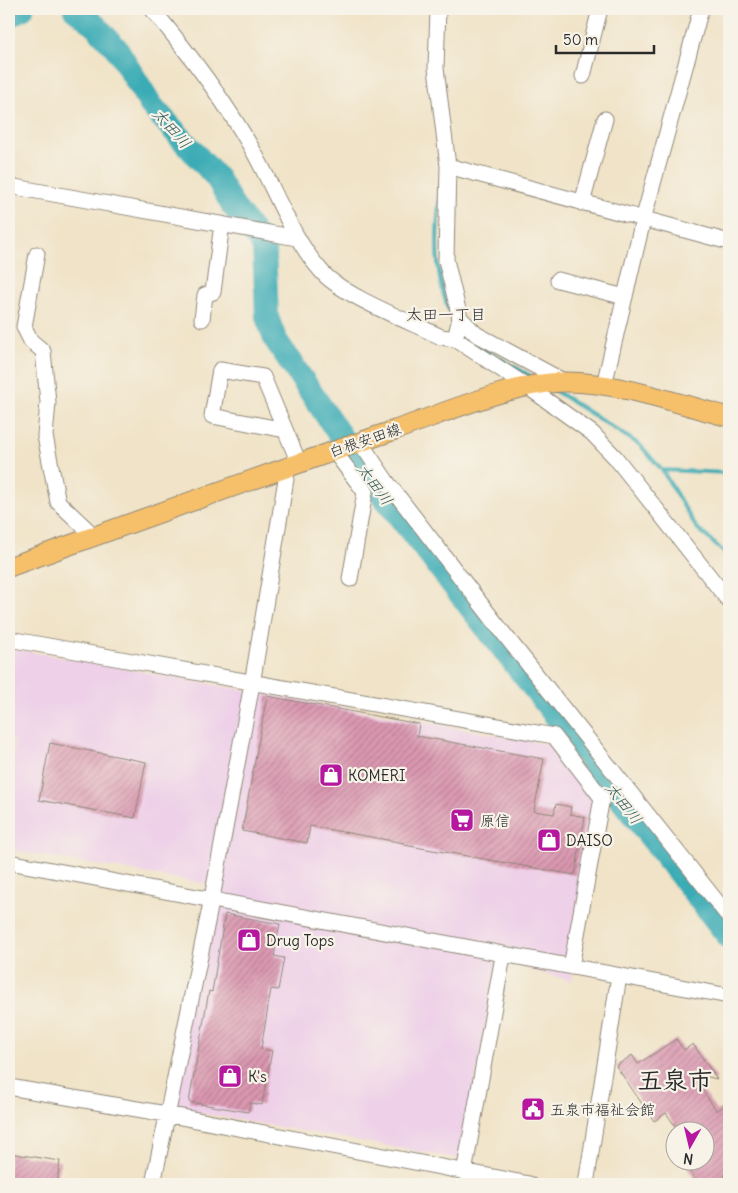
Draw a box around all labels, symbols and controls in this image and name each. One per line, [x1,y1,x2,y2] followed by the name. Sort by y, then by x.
[556,22,653,54] scale bar
[563,30,598,49] text: 50 m
[149,103,195,153] water label: 太田川
[406,304,486,324] district label: 太田一丁目
[326,419,404,461] street label: 白根安田線
[353,459,397,509] water label: 太田川
[318,762,344,788] shop icon: KOMERI
[348,766,406,785] place label: KOMERI
[601,778,647,828] water label: 太田川
[449,807,475,833] supermarket icon: 原信
[480,811,510,830] place label: 原信
[536,827,562,853] shop icon: DAISO
[566,831,613,850] place label: DAISO
[236,927,262,953] shop icon: Drug Tops
[266,931,334,950] place label: Drug Tops
[217,1063,243,1089] shop icon: K's
[637,1064,713,1096] district label: 五泉市
[248,1067,267,1086] place label: K's
[520,1096,546,1122] public building icon: 五泉市福祉会館
[550,1100,655,1119] place label: 五泉市福祉会館
[666,1120,716,1170] north arrow
[682,1149,694,1168] text: N

